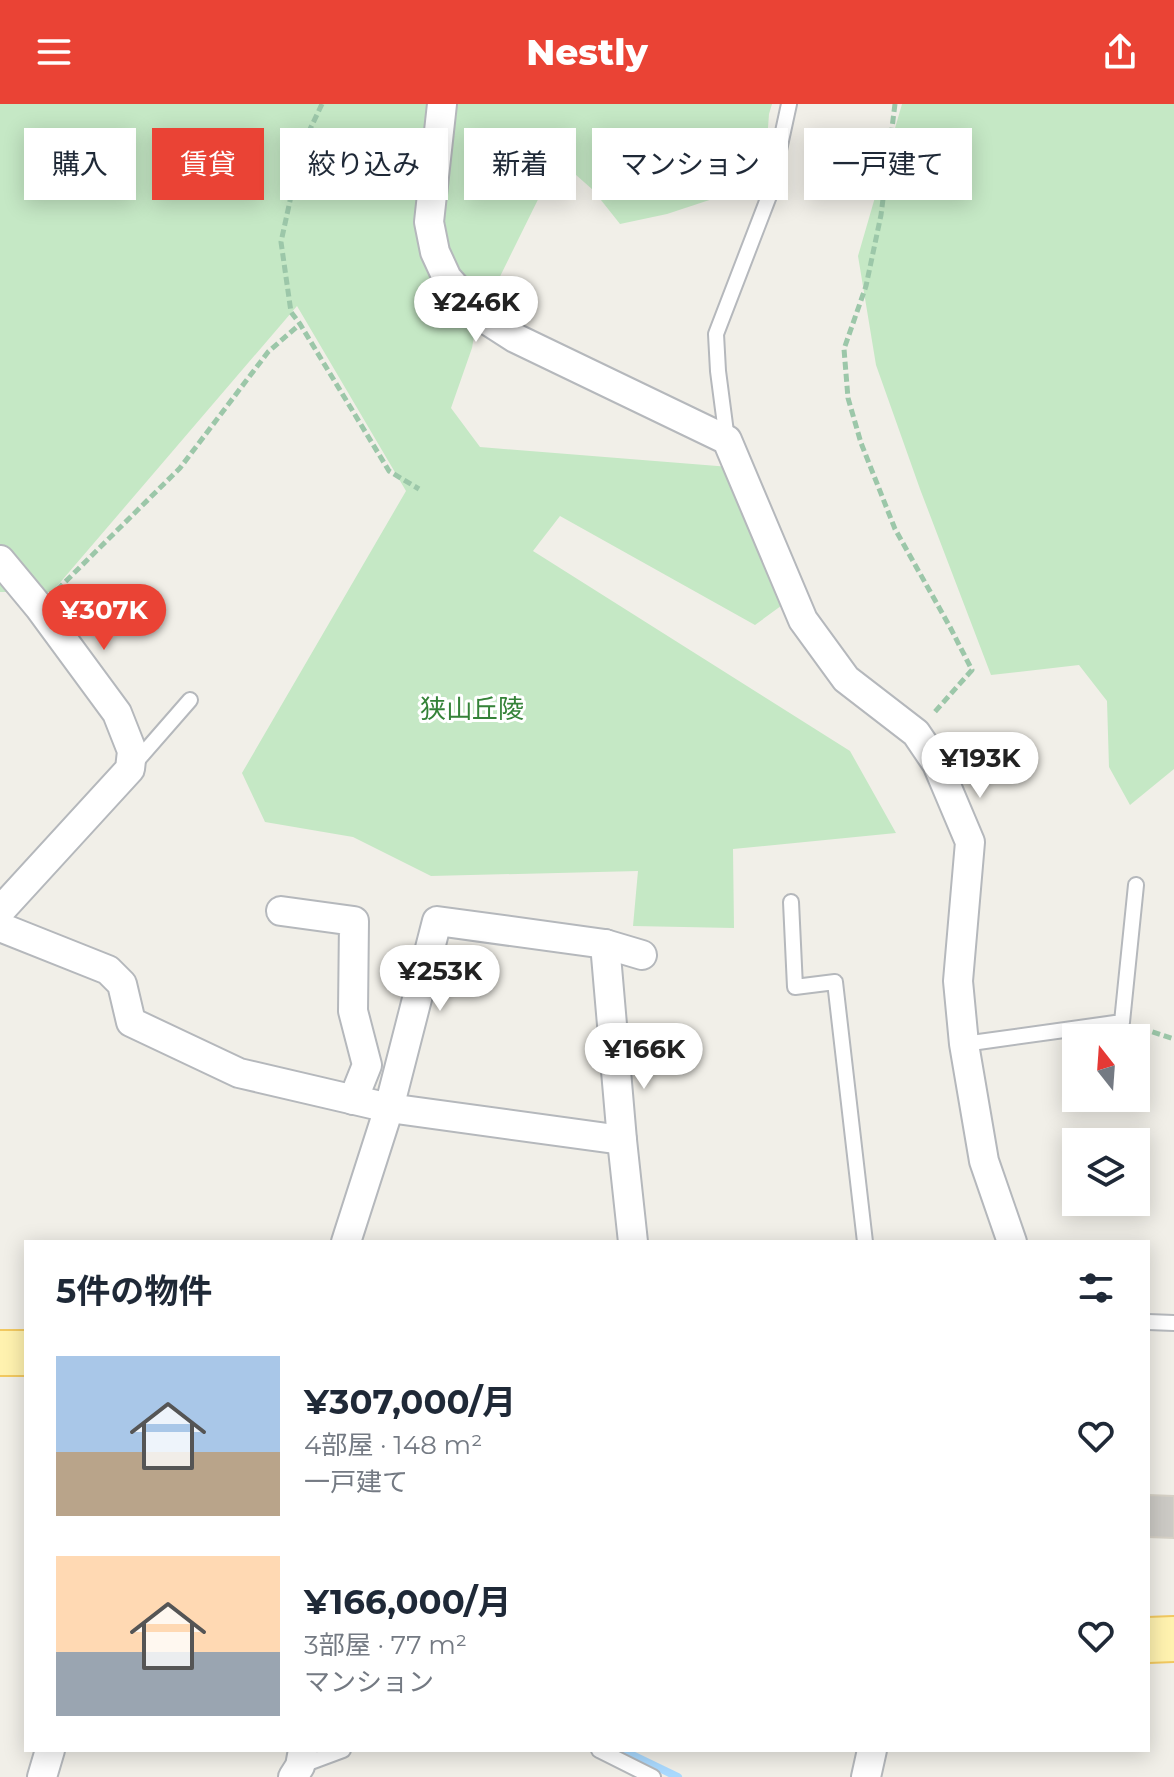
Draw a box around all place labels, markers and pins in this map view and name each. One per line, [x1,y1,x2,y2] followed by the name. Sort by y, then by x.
[420,276,532,344] pin: ¥246K
[48,584,160,652] pin: ¥307K
[924,732,1036,800] pin: ¥193K
[384,945,496,1013] pin: ¥253K
[588,1023,700,1091] pin: ¥166K

